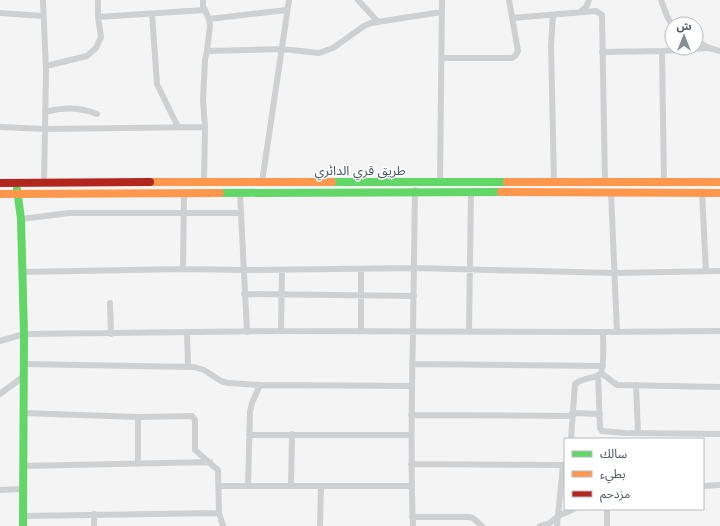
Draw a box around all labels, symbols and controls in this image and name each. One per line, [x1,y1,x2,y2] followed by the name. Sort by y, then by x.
[664,16,704,56] north arrow
[676,19,692,33] text: ش
[314,162,406,181] street label: طريق قري الدائري
[564,438,704,510] legend
[600,446,627,461] text: سالك
[600,466,626,484] text: بطيء
[600,486,630,503] text: مزدحم

